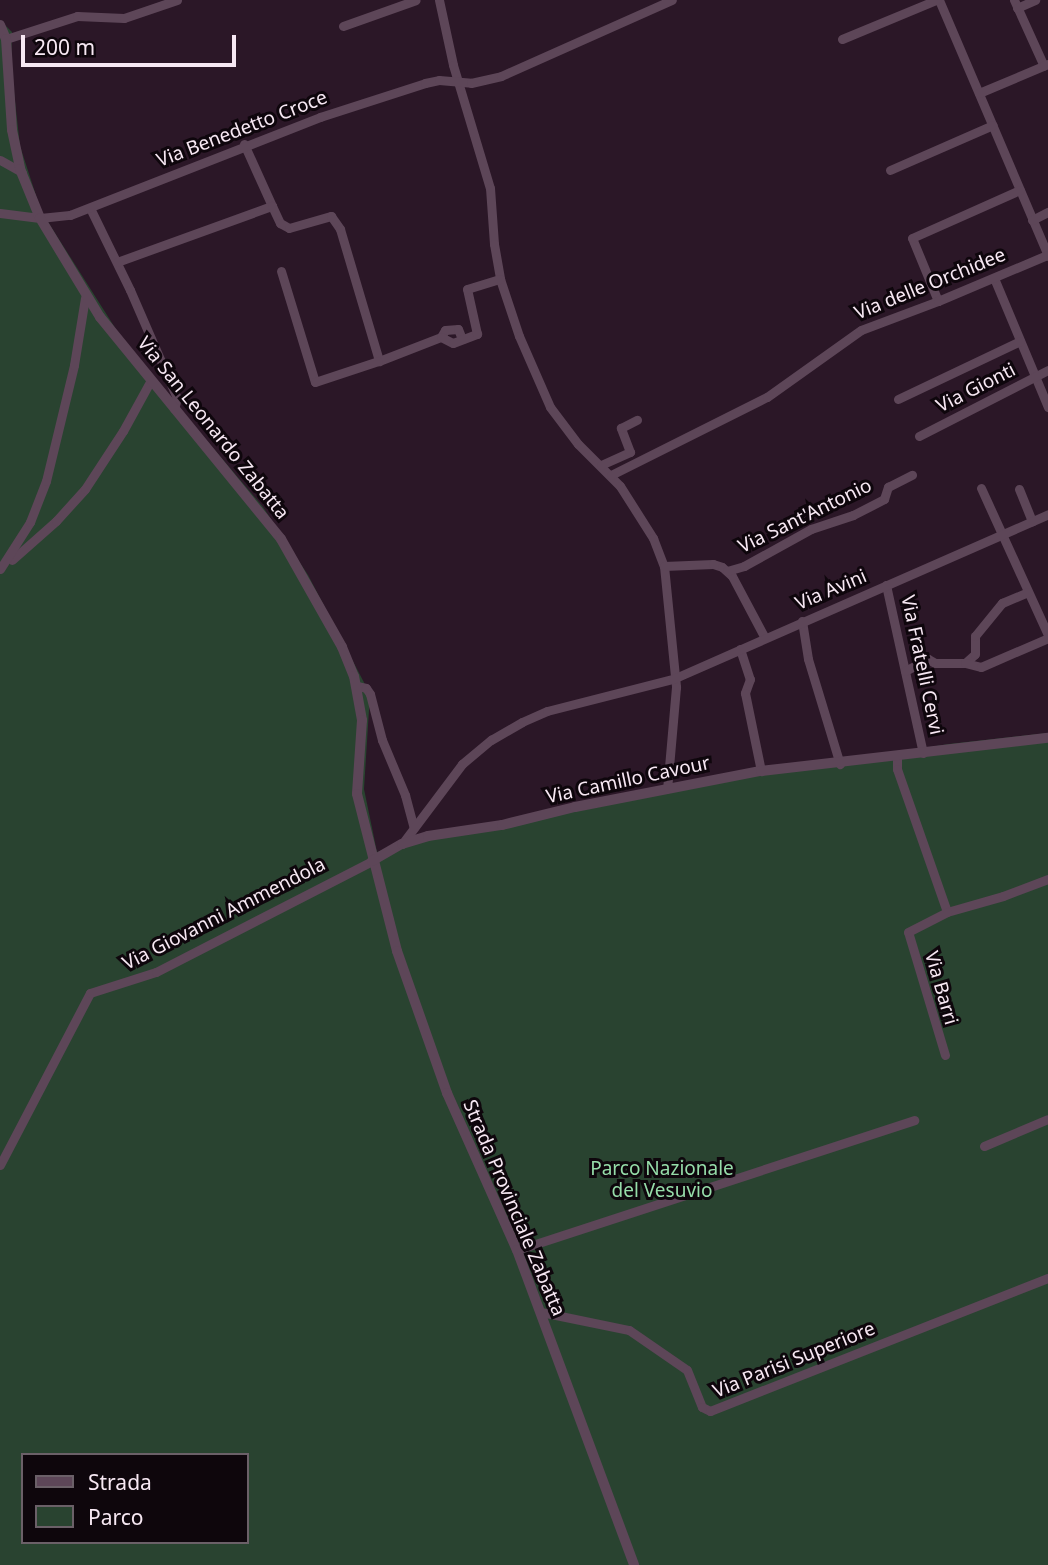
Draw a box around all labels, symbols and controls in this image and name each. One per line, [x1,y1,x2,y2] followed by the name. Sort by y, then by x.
[24,21,240,65] scale bar
[34,33,95,61] text: 200 m
[154,86,330,172] street label: Via Benedetto Croce
[851,243,1009,325] street label: Via delle Orchidee
[132,332,294,524] street label: Via San Leonardo Zabatta
[933,358,1019,418] street label: Via Gionti
[735,474,875,558] street label: Via Sant'Antonio
[792,565,870,615] street label: Via Avini
[896,593,948,737] street label: Via Fratelli Cervi
[544,752,712,808] street label: Via Camillo Cavour
[119,853,329,975] street label: Via Giovanni Ammendola
[920,949,962,1027] street label: Via Barri
[458,1097,570,1319] street label: Strada Provinciale Zabatta
[590,1158,734,1202] park label: Parco Nazionale del Vesuvio
[710,1317,878,1403] street label: Via Parisi Superiore
[21,1453,248,1544] legend
[88,1468,152,1496] text: Strada
[88,1503,144,1531] text: Parco

